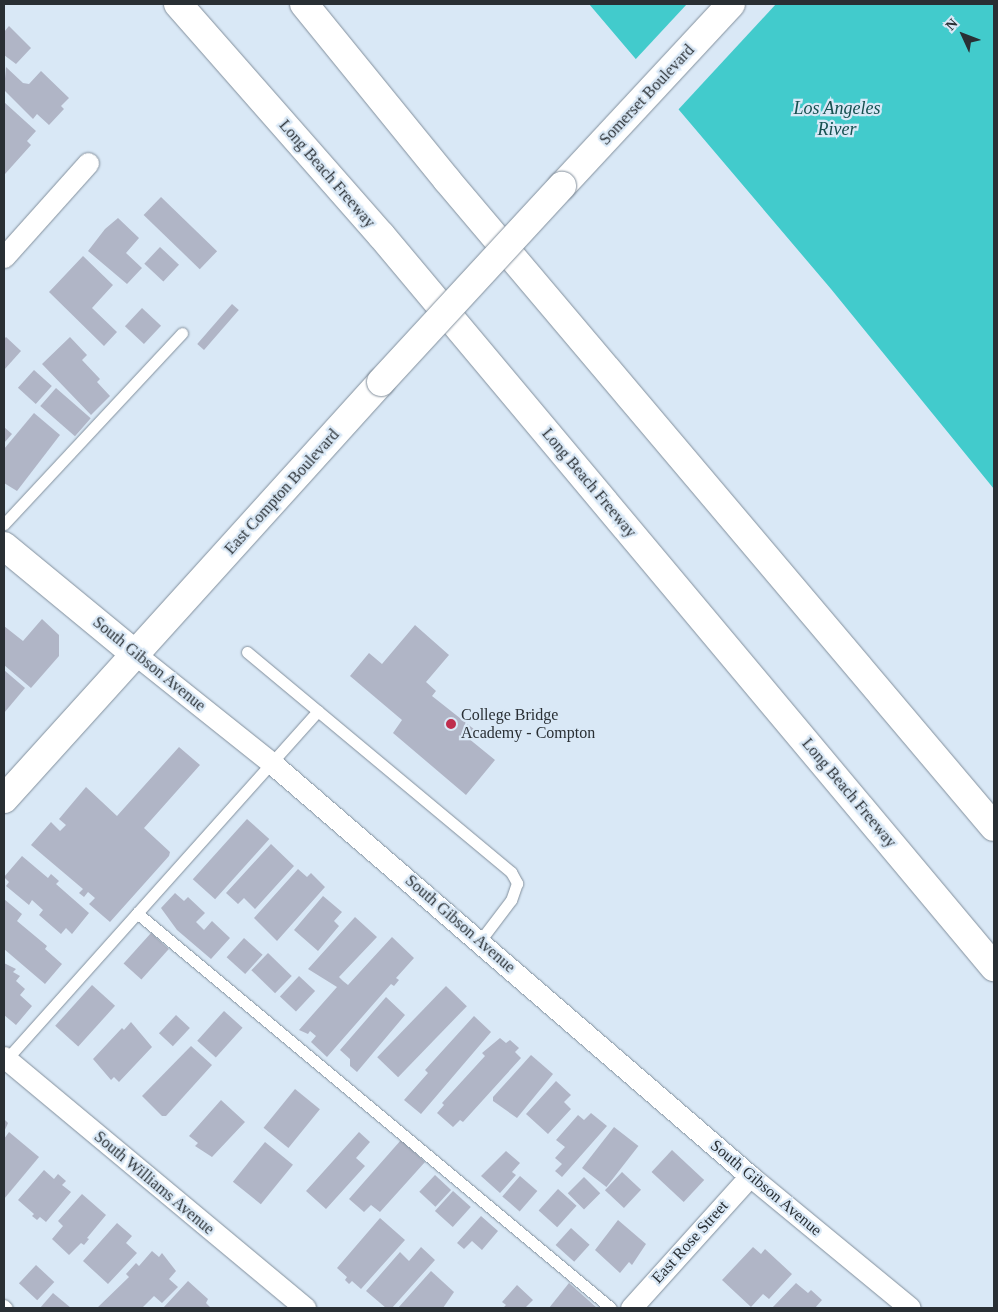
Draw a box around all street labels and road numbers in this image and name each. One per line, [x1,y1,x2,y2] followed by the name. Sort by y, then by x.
[596,41,698,149] street label: Somerset Boulevard
[275,116,379,232] street label: Long Beach Freeway
[538,424,640,542] street label: Long Beach Freeway
[221,425,343,559] street label: East Compton Boulevard
[89,612,209,716] street label: South Gibson Avenue
[798,734,900,852] street label: Long Beach Freeway
[401,871,519,977] street label: South Gibson Avenue
[90,1127,218,1239] street label: South Williams Avenue
[706,1136,826,1240] street label: South Gibson Avenue
[648,1197,732,1287] street label: East Rose Street

